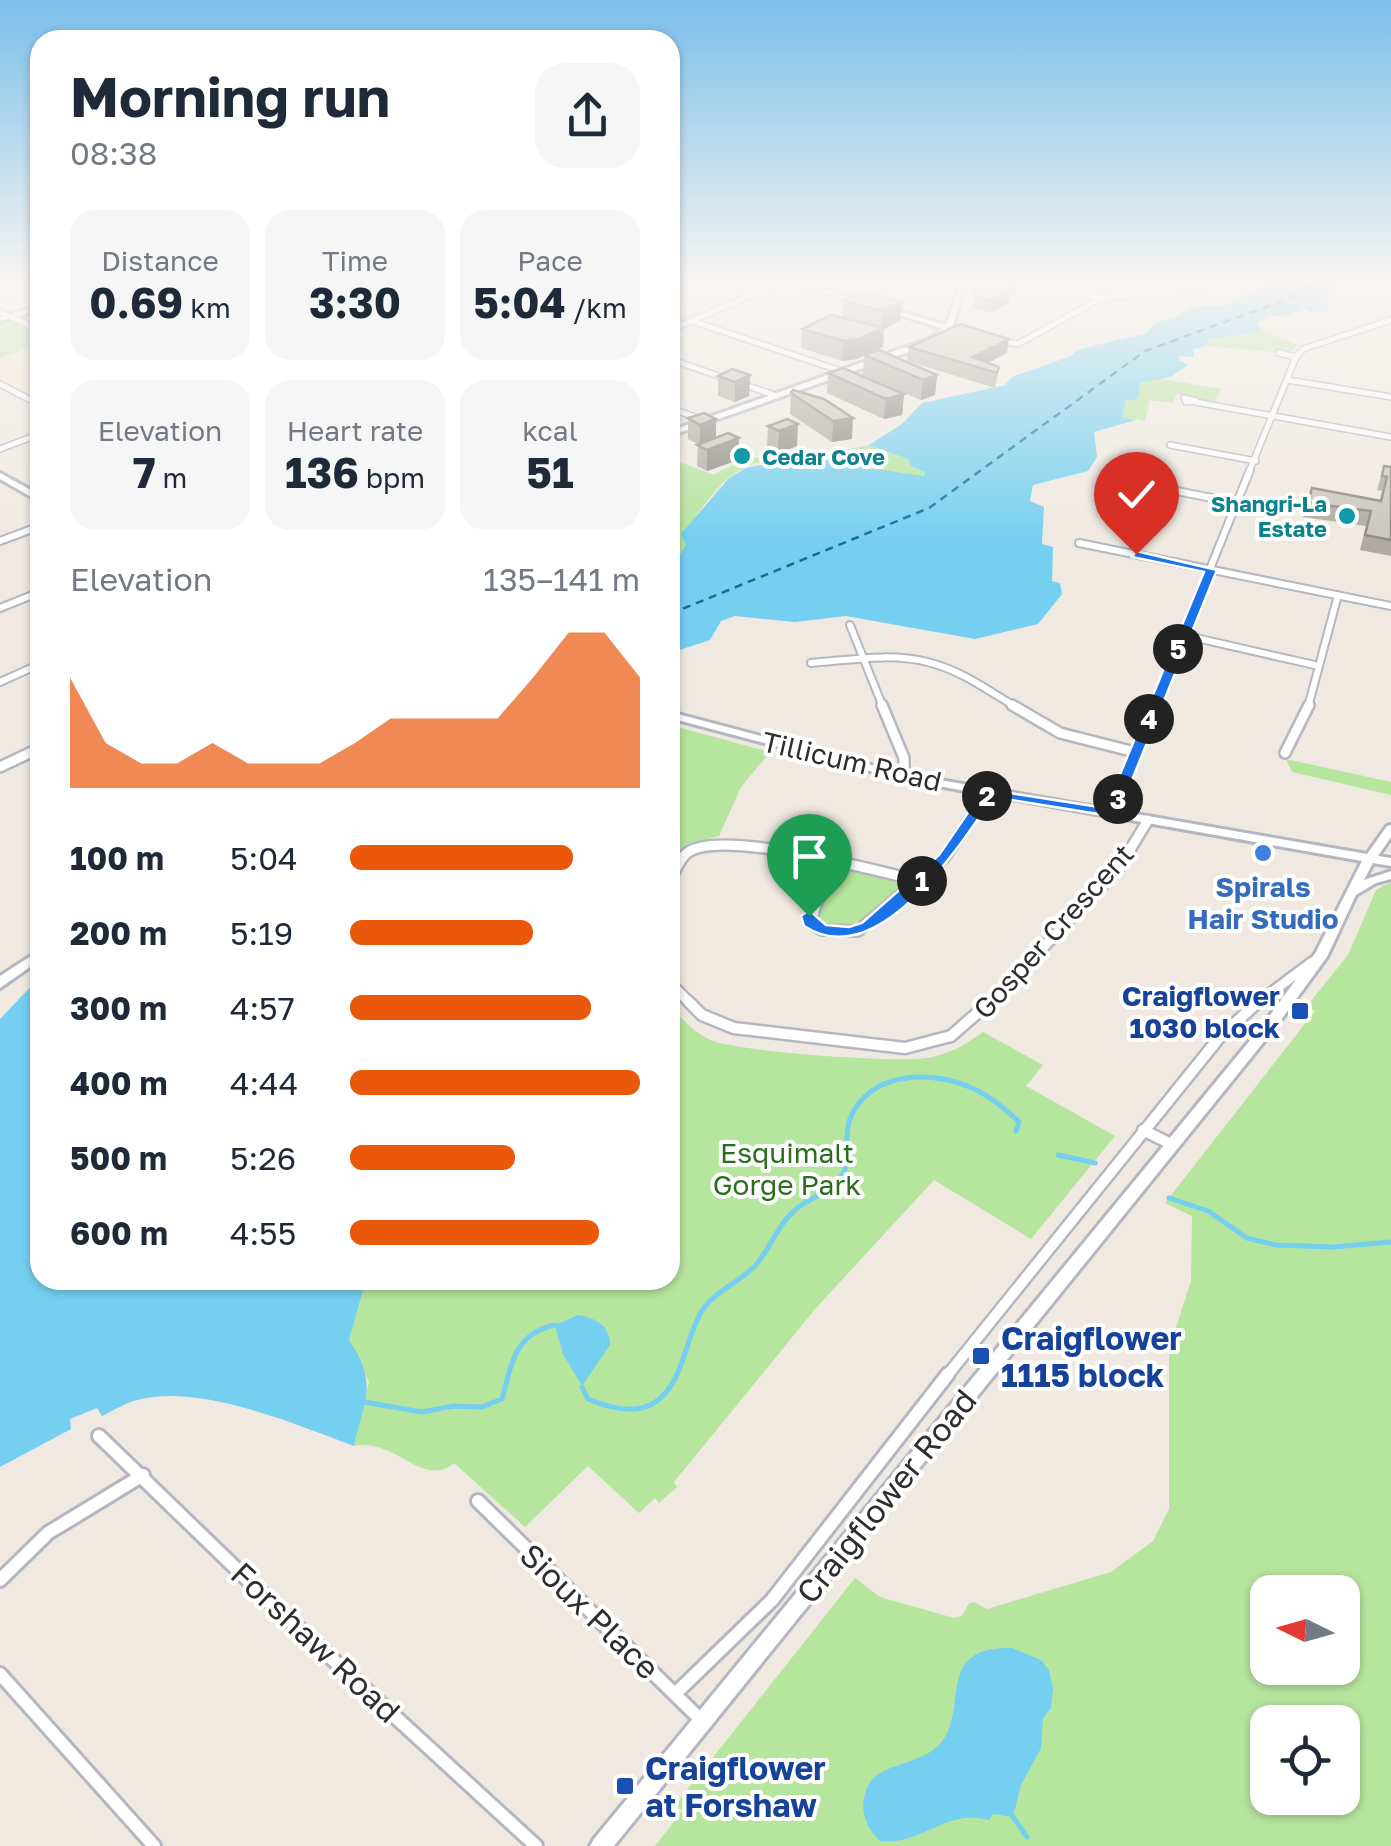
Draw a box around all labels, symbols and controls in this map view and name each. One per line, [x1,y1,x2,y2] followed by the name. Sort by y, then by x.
[70,63,390,129] text: Morning run
[535,63,640,168] button: share
[70,134,157,172] text: 08:38
[101,244,219,277] text: Distance
[322,244,388,277] text: Time
[517,244,583,277] text: Pace
[89,277,183,327] text: 0.69
[309,277,401,327] text: 3:30
[473,277,566,327] text: 5:04
[183,291,231,324] text: km
[566,291,627,324] text: /km
[98,414,222,447] text: Elevation
[287,414,423,447] text: Heart rate
[522,414,578,447] text: kcal
[762,443,885,470] place label: Cedar Cove
[731,445,753,467] marker: Cedar Cove
[133,447,156,497] text: 7
[285,447,359,497] text: 136
[526,447,574,497] text: 51
[1094,452,1179,555] pin
[156,461,187,494] text: m
[359,461,425,494] text: bpm
[1109,467,1164,522] icon: check
[1211,490,1327,542] place label: Shangri-La Estate
[1336,505,1358,527] marker: Shangri-La Estate
[70,560,212,598] text: Elevation
[483,560,640,598] text: 135–141 m
[1153,624,1203,674] pin: 5
[1169,632,1187,665] text: 5
[1124,694,1174,744] pin: 4
[1140,702,1158,735] text: 4
[759,724,945,798] street label: Tillicum Road
[962,771,1012,821] pin: 2
[1093,774,1143,824] pin: 3
[978,779,996,812] text: 2
[1109,782,1127,815] text: 3
[767,814,852,917] pin
[782,829,837,884] icon: arrive
[966,837,1140,1025] street label: Gosper Crescent
[70,839,164,877] text: 100 m
[230,839,298,877] text: 5:04
[1252,842,1274,864] marker: Spirals Hair Studio
[897,856,947,906] pin: 1
[915,864,929,897] text: 1
[1187,870,1339,935] place label: Spirals Hair Studio
[70,914,167,952] text: 200 m
[230,914,293,952] text: 5:19
[1122,979,1280,1044] place label: Craigflower 1030 block
[70,989,167,1027] text: 300 m
[230,989,295,1027] text: 4:57
[1289,1000,1311,1022] marker: Craigflower 1030 block
[70,1064,168,1102] text: 400 m
[230,1064,298,1102] text: 4:44
[713,1136,861,1201] park label: Esquimalt Gorge Park
[70,1139,167,1177] text: 500 m
[230,1139,296,1177] text: 5:26
[70,1214,168,1252] text: 600 m
[230,1214,296,1252] text: 4:55
[1001,1319,1182,1394] place label: Craigflower 1115 block
[970,1345,992,1367] marker: Craigflower 1115 block
[788,1382,984,1610] street label: Craigflower Road
[513,1535,667,1687] street label: Sioux Place
[224,1554,408,1730] street label: Forshaw Road
[1250,1575,1360,1685] north arrow
[1250,1575,1360,1815] map controls
[1250,1705,1360,1815] button: locate
[645,1749,826,1824] place label: Craigflower at Forshaw
[614,1775,636,1797] marker: Craigflower at Forshaw

